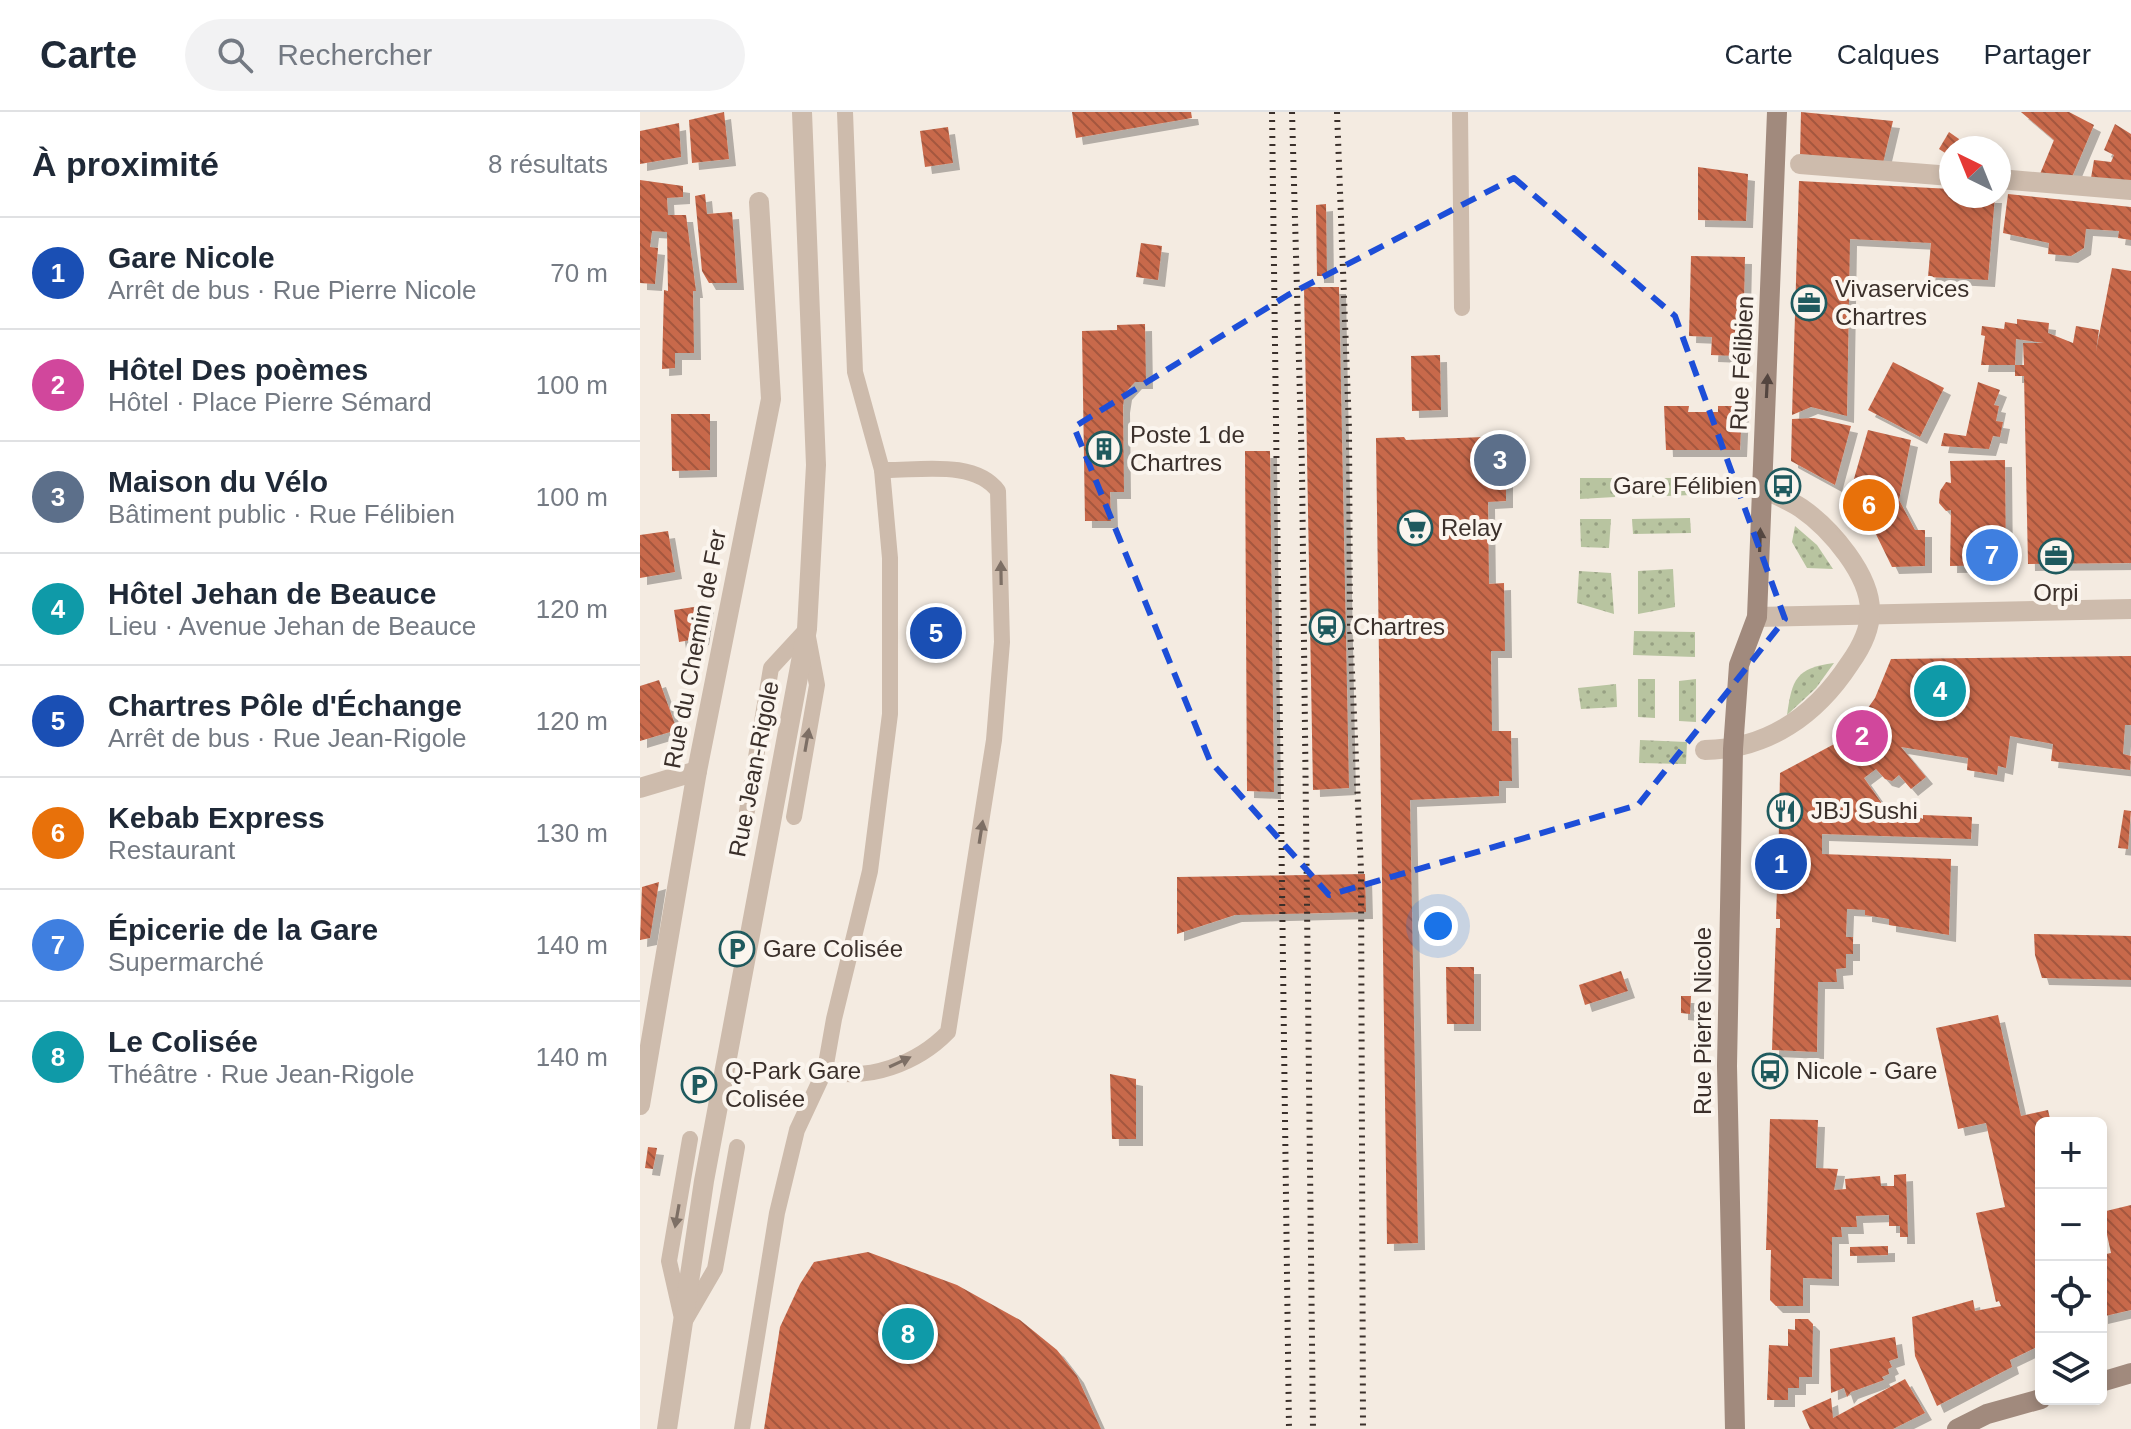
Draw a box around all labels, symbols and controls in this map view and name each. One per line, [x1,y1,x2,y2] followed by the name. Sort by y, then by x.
[185,19,745,91] search box
[213,33,257,77] icon: search
[40,34,137,76] text: Carte
[277,38,432,71] text: Rechercher
[1724,39,1793,70] text: Carte
[1837,39,1940,70] text: Calques
[1984,39,2091,70] text: Partager
[1939,136,2011,208] north arrow
[32,145,219,183] text: À proximité
[488,149,608,179] text: 8 résultats
[108,241,275,274] text: Gare Nicole
[51,258,65,288] text: 1
[550,258,608,288] text: 70 m
[108,275,476,305] text: Arrêt de bus · Rue Pierre Nicole
[1835,275,1969,330] place label: Vivaservices Chartres
[1790,284,1828,322] office icon: Vivaservices Chartres
[1724,295,1759,431] street label: Rue Félibien
[108,353,368,386] text: Hôtel Des poèmes
[51,370,65,400] text: 2
[536,370,608,400] text: 100 m
[1761,373,1774,398] one-way arrow
[108,387,432,417] text: Hôtel · Place Pierre Sémard
[1130,421,1245,476] place label: Poste 1 de Chartres
[1085,430,1123,468] building icon: Poste 1 de Chartres
[1474,430,1526,490] pin: 3
[108,465,328,498] text: Maison du Vélo
[1764,467,1802,505] bus stop icon: Gare Félibien
[1613,472,1757,499] place label: Gare Félibien
[1843,475,1895,535] pin: 6
[51,482,65,512] text: 3
[536,482,608,512] text: 100 m
[108,499,455,529] text: Bâtiment public · Rue Félibien
[1396,509,1434,547] supermarket icon: Relay
[1441,514,1502,541] place label: Relay
[1966,525,2018,585] pin: 7
[658,527,731,771] street label: Rue du Chemin de Fer
[1754,527,1767,552] one-way arrow
[2037,537,2075,575] office icon: Orpi
[995,560,1007,585] one-way arrow
[108,577,436,610] text: Hôtel Jehan de Beauce
[2033,579,2079,606] place label: Orpi
[51,594,65,624] text: 4
[536,594,608,624] text: 120 m
[910,603,962,663] pin: 5
[1308,608,1346,646] station icon: Chartres
[108,611,476,641] text: Lieu · Avenue Jehan de Beauce
[1353,613,1445,640] place label: Chartres
[1914,661,1966,721] pin: 4
[723,679,784,859] street label: Rue Jean-Rigole
[108,689,462,722] text: Chartres Pôle d'Échange
[51,706,65,736] text: 5
[536,706,608,736] text: 120 m
[1836,706,1888,766] pin: 2
[108,723,466,753] text: Arrêt de bus · Rue Jean-Rigole
[802,727,814,752] one-way arrow
[1766,792,1804,830] restaurant icon: JBJ Sushi
[1811,797,1918,824] place label: JBJ Sushi
[108,801,325,834] text: Kebab Express
[51,818,65,848] text: 6
[536,818,608,848] text: 130 m
[975,819,988,844] one-way arrow
[1755,834,1807,894] pin: 1
[108,835,235,865] text: Restaurant
[1418,906,1458,946] your location
[108,913,378,946] text: Épicerie de la Gare
[1689,927,1716,1115] street label: Rue Pierre Nicole
[51,930,65,960] text: 7
[536,930,608,960] text: 140 m
[718,930,756,968] parking icon: Gare Colisée
[763,935,903,962] place label: Gare Colisée
[108,947,264,977] text: Supermarché
[108,1025,258,1058] text: Le Colisée
[51,1042,65,1072] text: 8
[536,1042,608,1072] text: 140 m
[1751,1052,1789,1090] bus stop icon: Nicole - Gare
[889,1055,912,1069] one-way arrow
[725,1057,861,1112] place label: Q-Park Gare Colisée
[1796,1057,1937,1084] place label: Nicole - Gare
[108,1059,414,1089] text: Théâtre · Rue Jean-Rigole
[680,1066,718,1104] parking icon: Q-Park Gare Colisée
[2035,1117,2107,1405] map controls
[2035,1117,2107,1189] button: +
[2035,1189,2107,1261] button: −
[670,1204,683,1229] one-way arrow
[2035,1261,2107,1333] button: locate
[882,1304,934,1364] pin: 8
[2035,1333,2107,1405] button: layers

